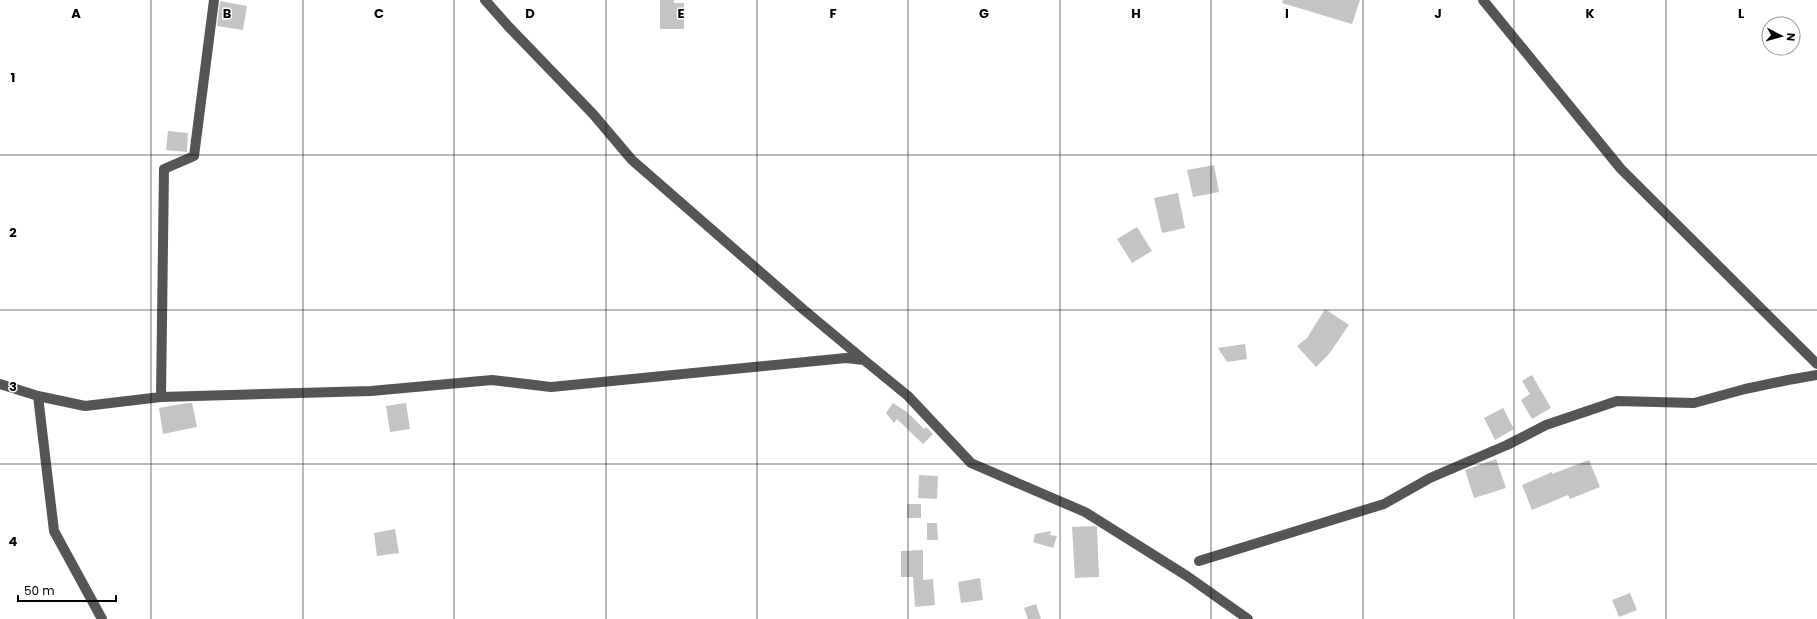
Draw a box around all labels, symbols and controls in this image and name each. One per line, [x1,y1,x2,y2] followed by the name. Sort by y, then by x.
[71,4,81,23] text: A
[223,4,232,23] text: B
[374,4,384,23] text: C
[525,4,535,23] text: D
[677,4,685,23] text: E
[829,4,837,23] text: F
[979,4,989,23] text: G
[1131,4,1141,23] text: H
[1285,4,1289,23] text: I
[1434,4,1442,23] text: J
[1585,4,1595,23] text: K
[1738,4,1744,23] text: L
[1761,16,1801,56] north arrow
[1783,32,1799,42] text: N
[11,68,15,87] text: 1
[9,223,17,242] text: 2
[9,377,17,396] text: 3
[9,532,18,551] text: 4
[18,577,116,603] scale bar
[24,582,55,599] text: 50 m

